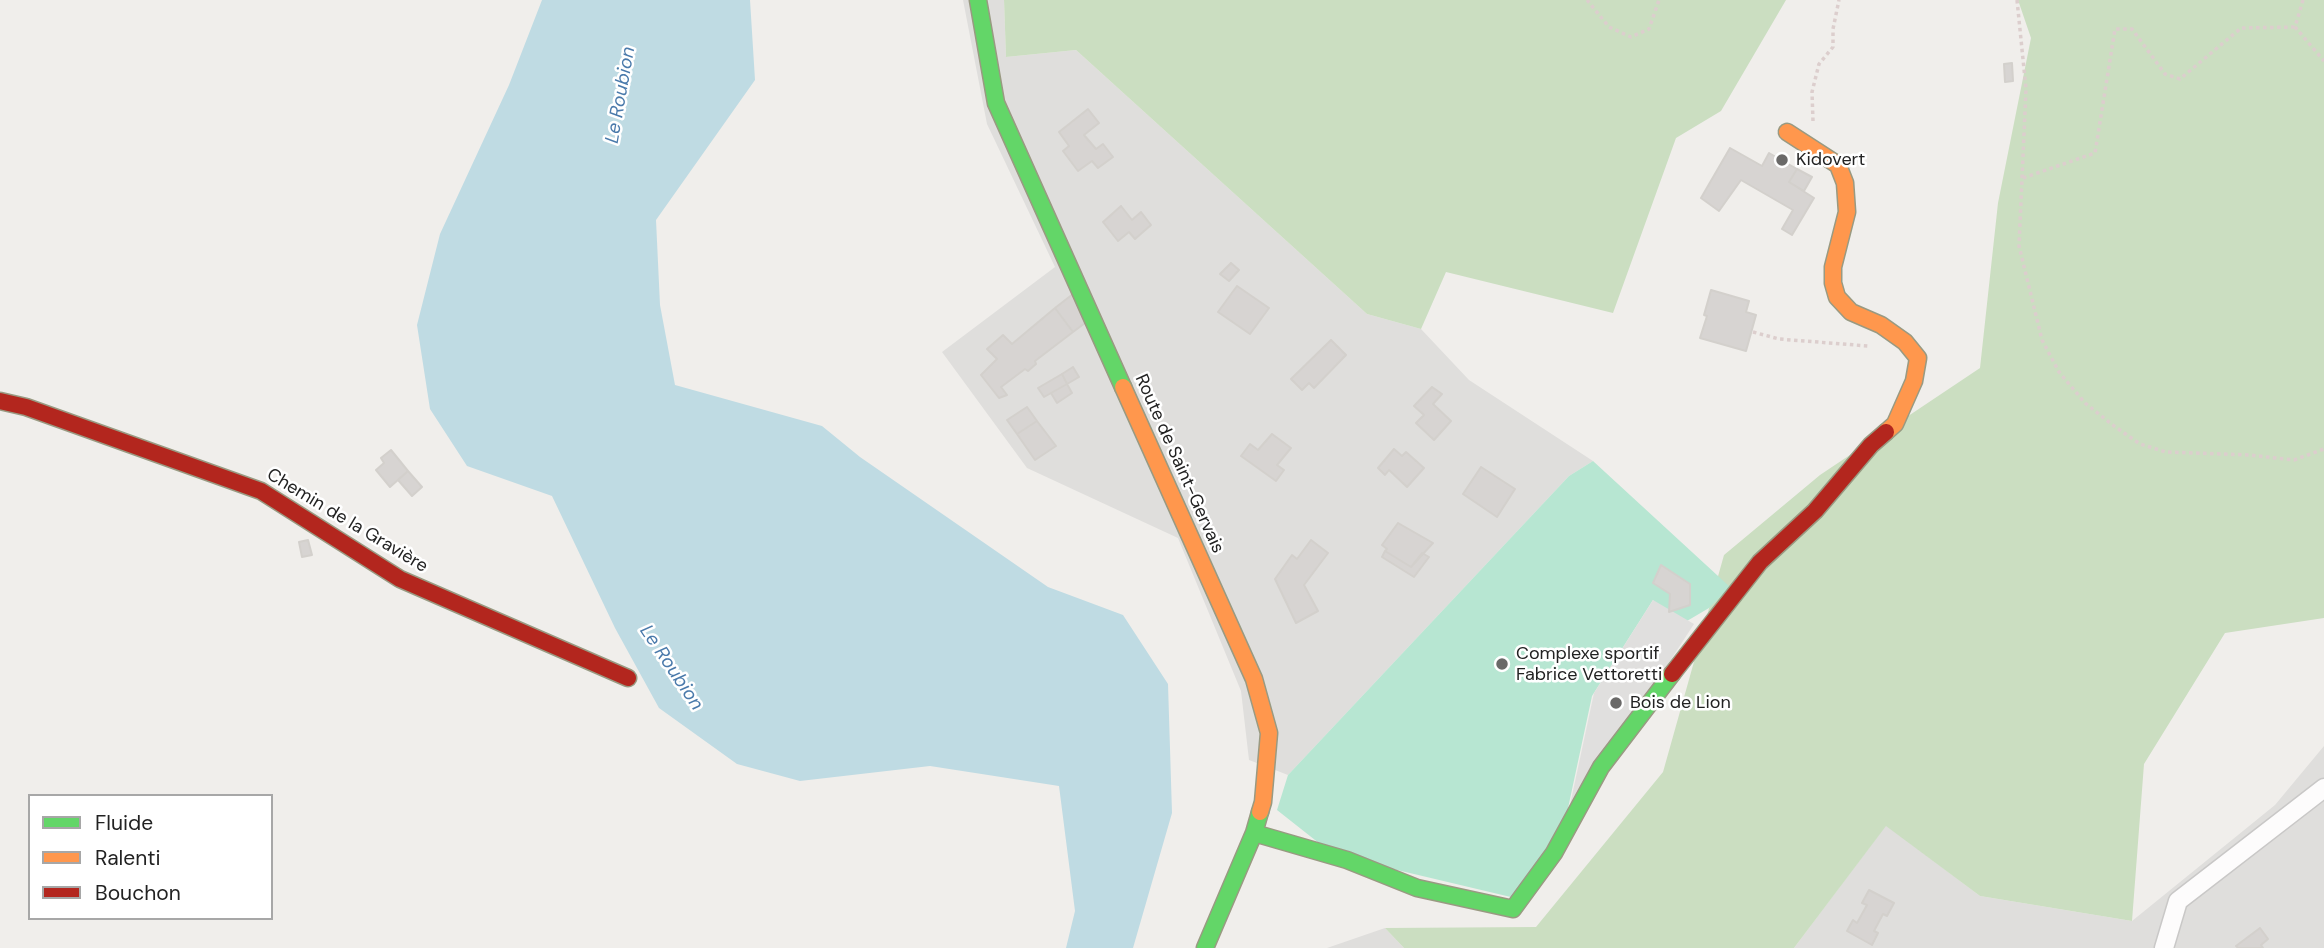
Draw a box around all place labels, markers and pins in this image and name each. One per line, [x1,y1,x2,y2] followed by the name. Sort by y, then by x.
[1796,149,1865,171] place label: Kidovert
[1774,152,1790,168] marker: Kidovert
[1516,643,1662,686] place label: Complexe sportif Fabrice Vettoretti
[1494,656,1510,672] marker: Complexe sportif Fabrice Vettoretti
[1630,692,1731,714] place label: Bois de Lion
[1608,695,1624,711] marker: Bois de Lion

